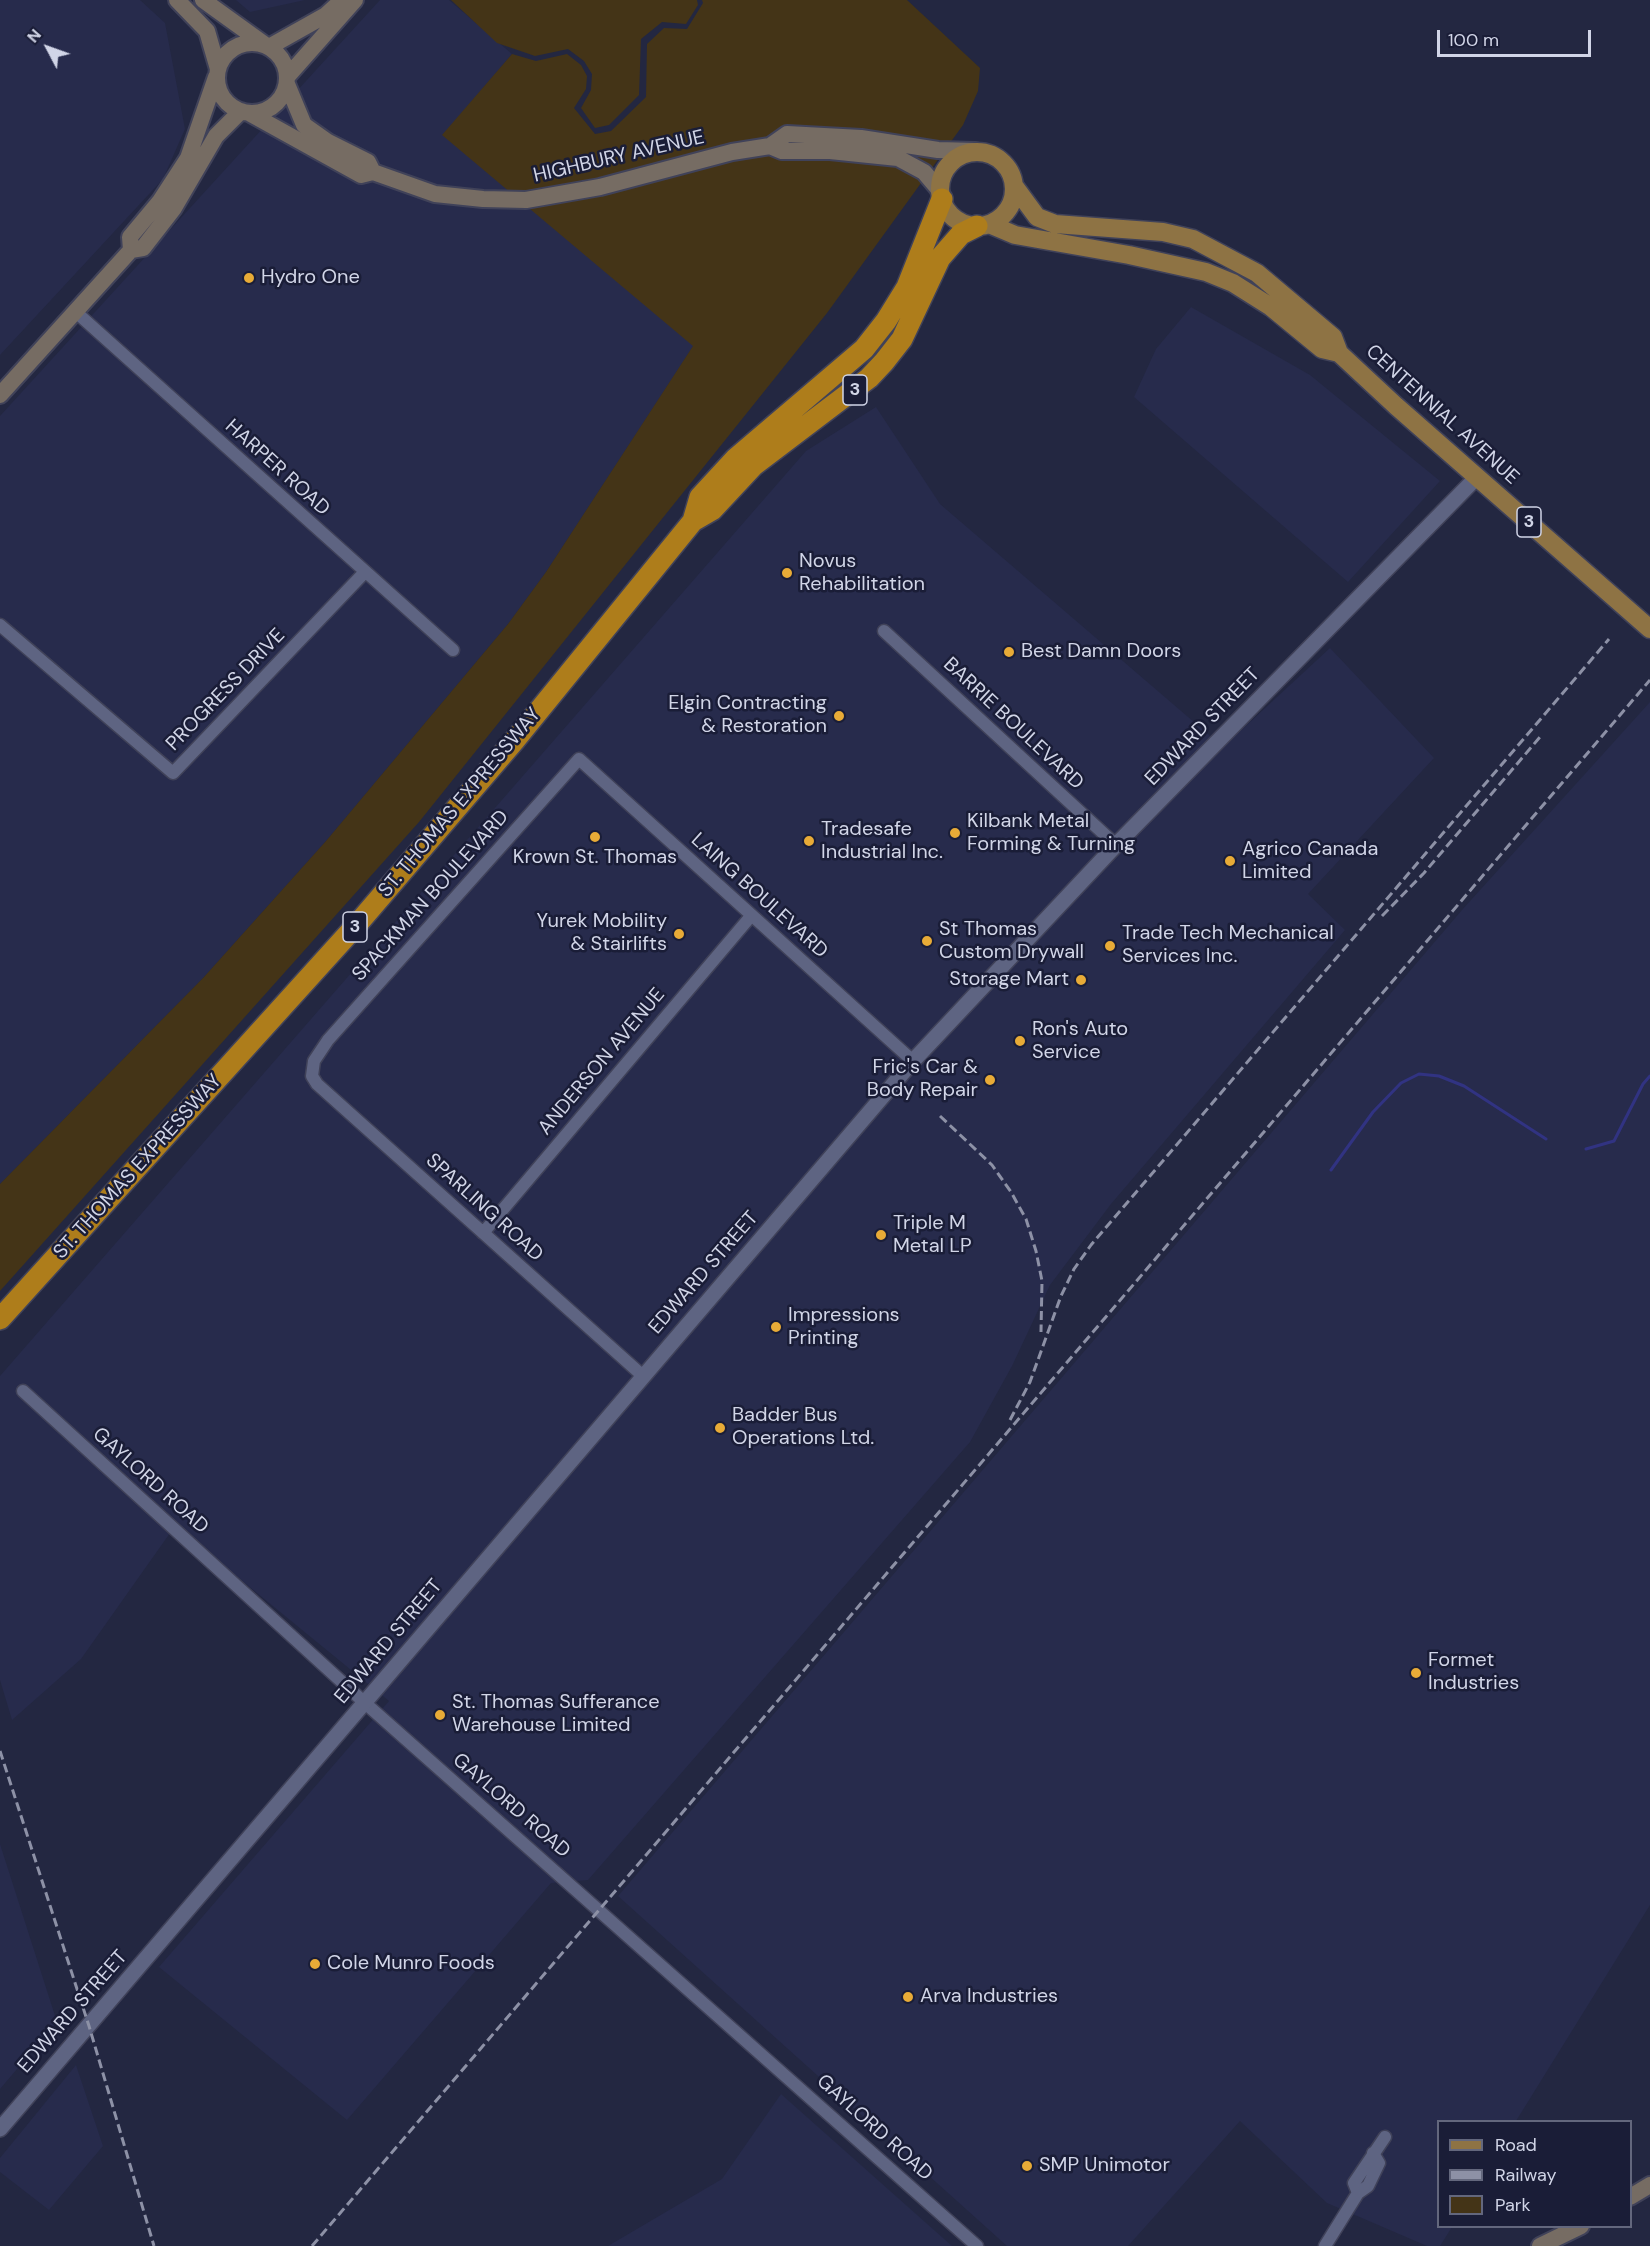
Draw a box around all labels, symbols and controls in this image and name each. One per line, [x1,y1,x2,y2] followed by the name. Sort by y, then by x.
[18,18,78,78] north arrow
[1440,18,1594,56] scale bar
[22,25,46,47] text: N
[1448,28,1499,52] text: 100 m
[531,126,707,188] street label: HIGHBURY AVENUE
[261,266,360,290] place label: Hydro One
[242,271,256,285] marker: Hydro One
[1361,340,1523,490] street label: CENTENNIAL AVENUE
[843,375,867,405] road number: 3
[220,415,334,521] street label: HARPER ROAD
[1517,507,1541,537] road number: 3
[799,550,925,597] place label: Novus Rehabilitation
[780,566,794,580] marker: Novus Rehabilitation
[162,624,290,756] street label: PROGRESS DRIVE
[1021,640,1181,664] place label: Best Damn Doors
[1002,645,1016,659] marker: Best Damn Doors
[938,653,1088,795] street label: BARRIE BOULEVARD
[1141,663,1265,791] street label: EDWARD STREET
[668,692,827,739] place label: Elgin Contracting & Restoration
[374,703,546,903] street label: ST. THOMAS EXPRESSWAY
[832,709,846,723] marker: Elgin Contracting & Restoration
[348,805,514,987] street label: SPACKMAN BOULEVARD
[967,810,1135,857] place label: Kilbank Metal Forming & Turning
[821,818,943,865] place label: Tradesafe Industrial Inc.
[948,826,962,840] marker: Kilbank Metal Forming & Turning
[686,828,832,964] street label: LAING BOULEVARD
[588,830,602,844] marker: Krown St. Thomas
[802,834,816,848] marker: Tradesafe Industrial Inc.
[1242,838,1378,885] place label: Agrico Canada Limited
[513,846,677,870] place label: Krown St. Thomas
[1223,854,1237,868] marker: Agrico Canada Limited
[536,910,667,957] place label: Yurek Mobility & Stairlifts
[343,912,367,942] road number: 3
[939,918,1084,965] place label: St Thomas Custom Drywall
[1122,922,1334,969] place label: Trade Tech Mechanical Services Inc.
[672,927,686,941] marker: Yurek Mobility & Stairlifts
[920,934,934,948] marker: St Thomas Custom Drywall
[1103,939,1117,953] marker: Trade Tech Mechanical Services Inc.
[949,968,1069,992] place label: Storage Mart
[1074,973,1088,987] marker: Storage Mart
[534,984,670,1140] street label: ANDERSON AVENUE
[1032,1018,1128,1065] place label: Ron's Auto Service
[1013,1034,1027,1048] marker: Ron's Auto Service
[867,1056,978,1103] place label: Fric's Car & Body Repair
[49,1070,227,1264] street label: ST. THOMAS EXPRESSWAY
[983,1073,997,1087] marker: Fric's Car & Body Repair
[420,1149,548,1267] street label: SPARLING ROAD
[644,1207,764,1339] street label: EDWARD STREET
[893,1212,971,1259] place label: Triple M Metal LP
[874,1228,888,1242] marker: Triple M Metal LP
[788,1304,900,1351] place label: Impressions Printing
[769,1320,783,1334] marker: Impressions Printing
[732,1404,874,1451] place label: Badder Bus Operations Ltd.
[713,1421,727,1435] marker: Badder Bus Operations Ltd.
[87,1423,213,1539] street label: GAYLORD ROAD
[330,1575,448,1709] street label: EDWARD STREET
[1428,1649,1519,1696] place label: Formet Industries
[1409,1666,1423,1680] marker: Formet Industries
[452,1691,660,1738] place label: St. Thomas Sufferance Warehouse Limited
[433,1708,447,1722] marker: St. Thomas Sufferance Warehouse Limited
[447,1749,575,1863] street label: GAYLORD ROAD
[13,1946,133,2078] street label: EDWARD STREET
[327,1952,495,1976] place label: Cole Munro Foods
[308,1957,322,1971] marker: Cole Munro Foods
[920,1985,1058,2009] place label: Arva Industries
[901,1990,915,2004] marker: Arva Industries
[811,2070,937,2186] street label: GAYLORD ROAD
[1437,2120,1632,2228] legend
[1495,2133,1537,2157] text: Road
[1039,2154,1170,2178] place label: SMP Unimotor
[1020,2159,1034,2173] marker: SMP Unimotor
[1495,2163,1557,2187] text: Railway
[1495,2193,1531,2217] text: Park

